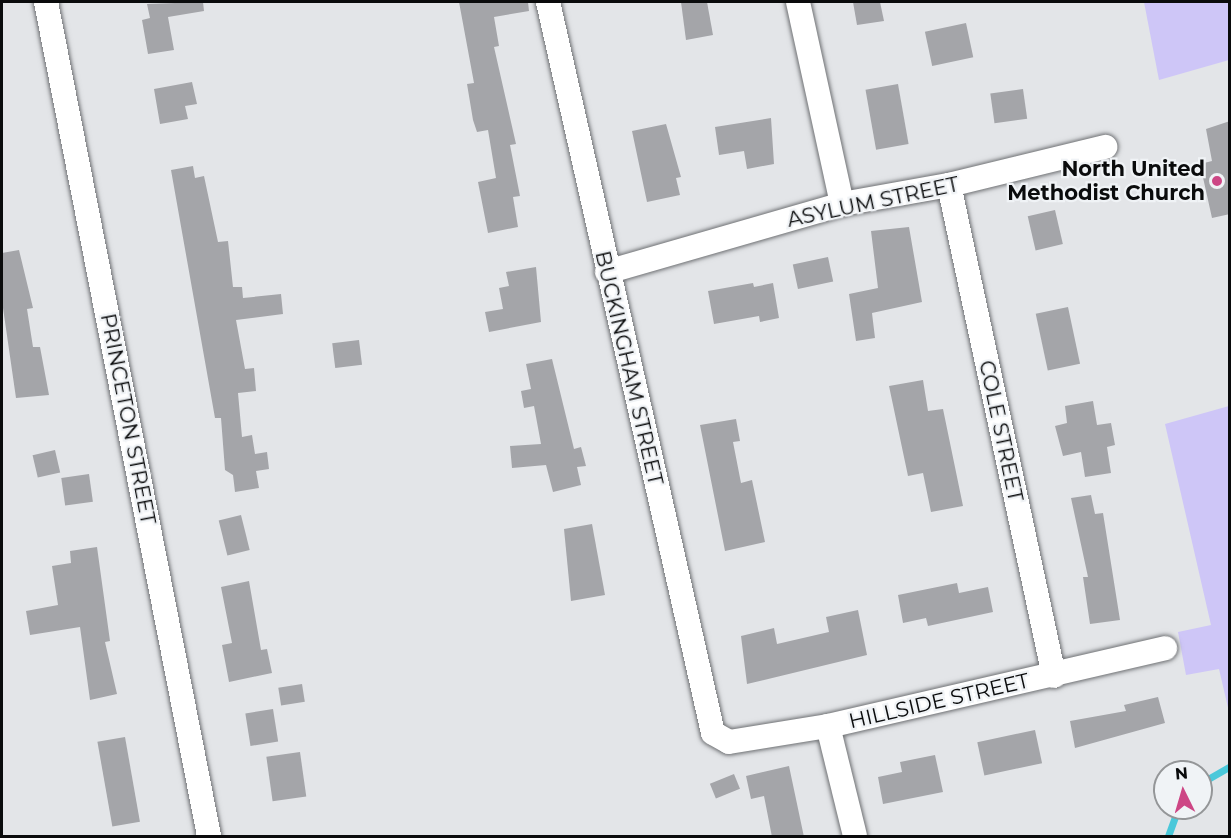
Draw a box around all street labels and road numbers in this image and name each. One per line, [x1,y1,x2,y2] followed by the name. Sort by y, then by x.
[785,171,961,233] street label: ASYLUM STREET
[590,248,668,488] street label: BUCKINGHAM STREET
[95,311,161,527] street label: PRINCETON STREET
[974,358,1028,504] street label: COLE STREET
[846,668,1032,734] street label: HILLSIDE STREET

